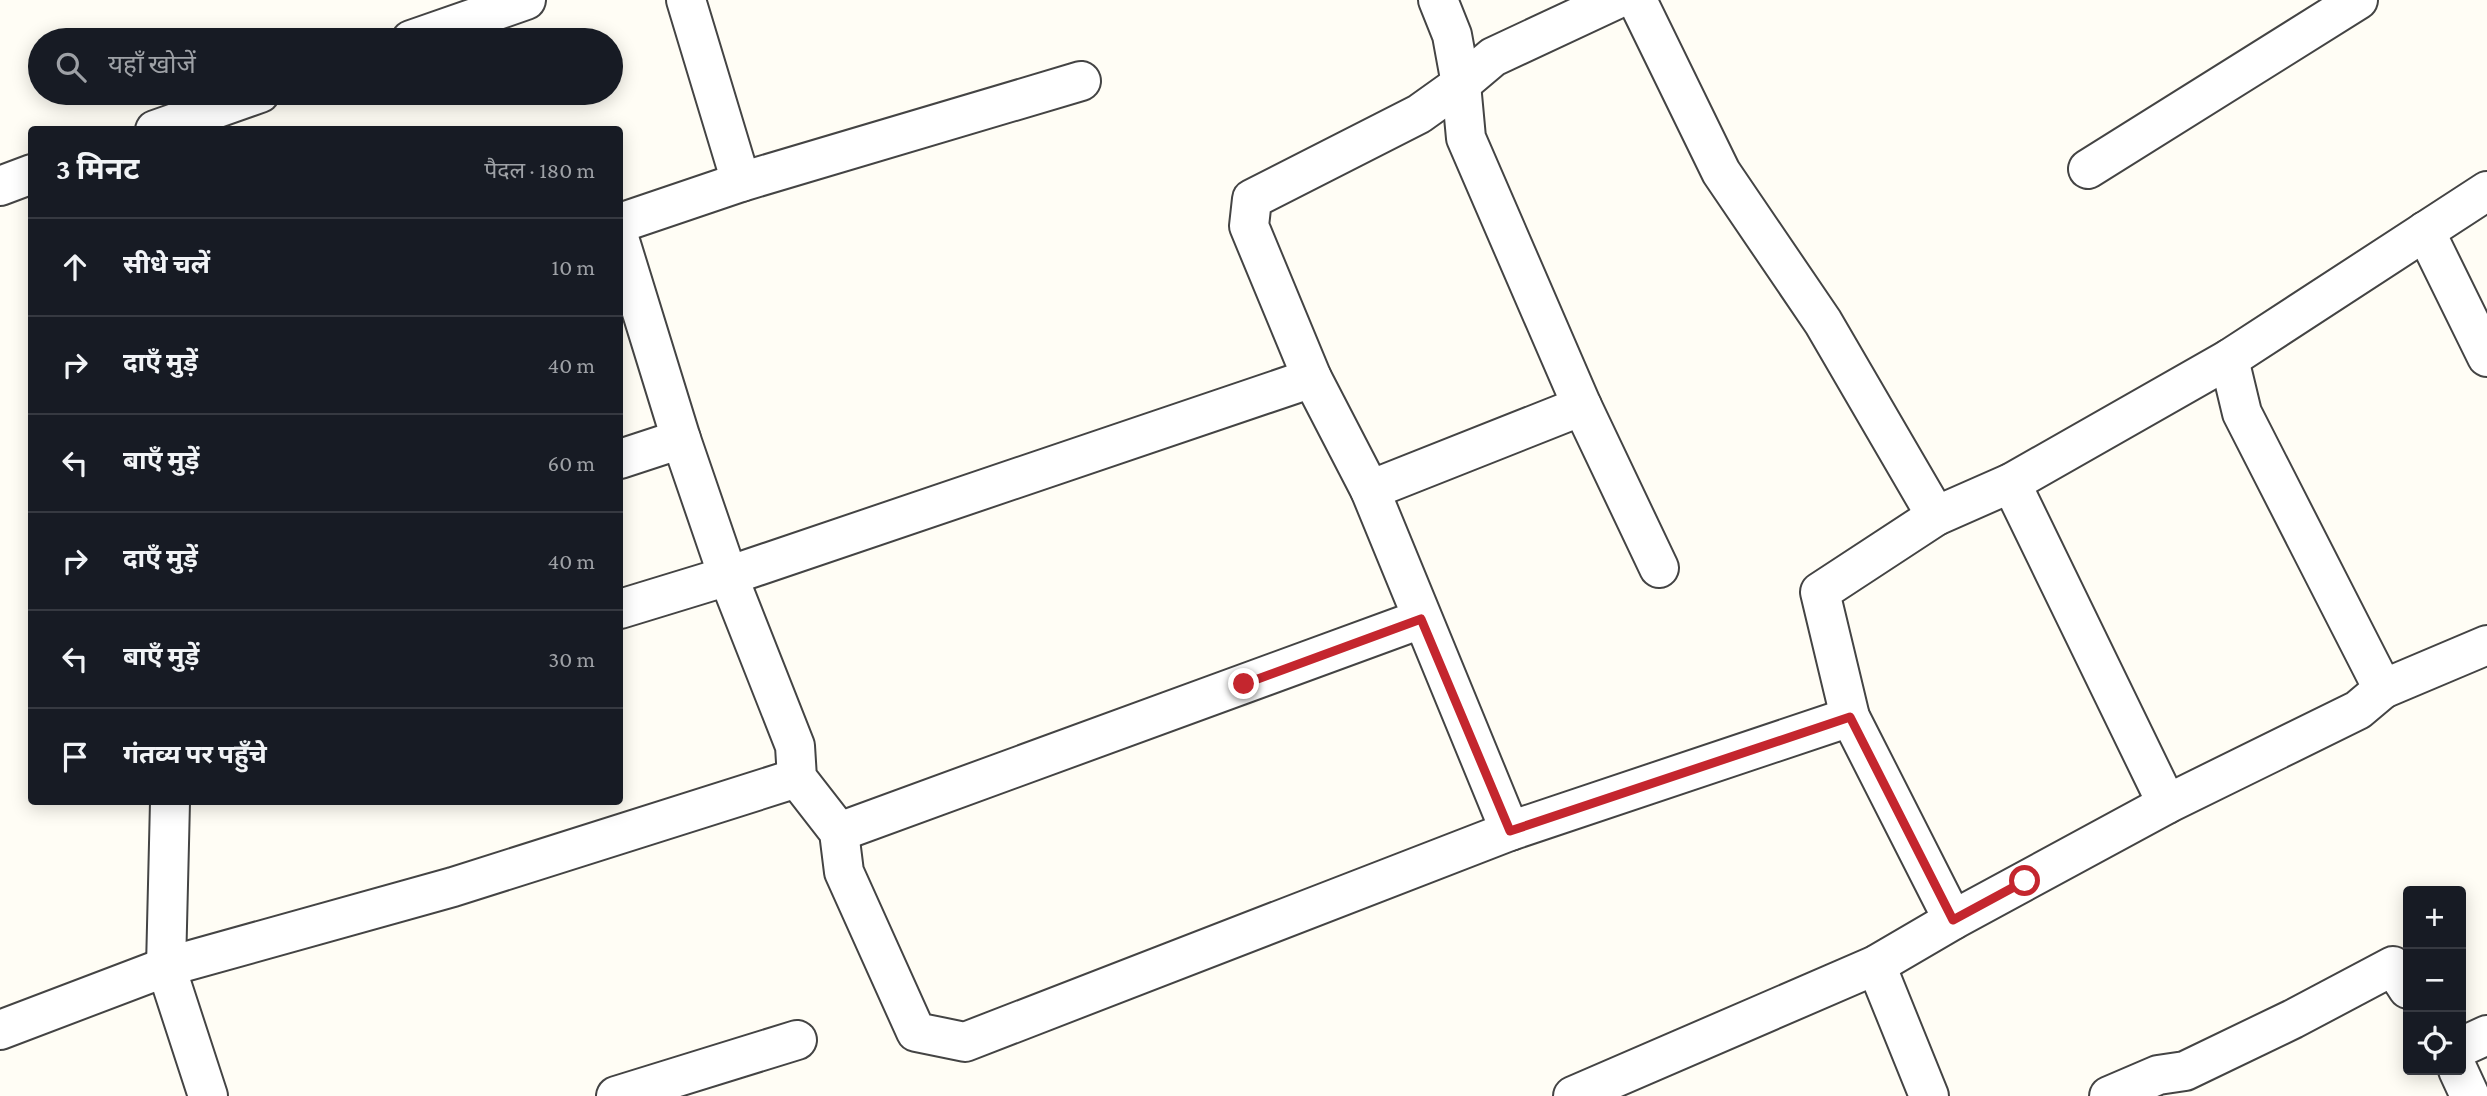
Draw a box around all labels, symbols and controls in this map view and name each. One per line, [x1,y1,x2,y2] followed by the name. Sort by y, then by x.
[28,28,623,105] search box
[52,48,90,86] icon: search
[108,50,196,79] text: यहाँ खोजें
[56,152,139,185] text: 3 मिनट
[484,157,595,183] text: पैदल · 180 m
[56,248,94,286] icon: ahead
[123,250,210,279] text: सीधे चलें
[552,254,595,280] text: 10 m
[56,346,94,384] icon: right
[123,348,198,377] text: दाएँ मुड़ें
[547,352,595,378] text: 40 m
[56,444,94,482] icon: left
[123,446,199,475] text: बाएँ मुड़ें
[548,450,595,476] text: 60 m
[56,542,94,580] icon: right
[123,544,198,573] text: दाएँ मुड़ें
[547,548,595,574] text: 40 m
[56,640,94,678] icon: left
[123,642,199,671] text: बाएँ मुड़ें
[548,646,595,672] text: 30 m
[1228,668,1259,699] route end
[56,738,94,776] icon: arrive
[123,740,267,769] text: गंतव्य पर पहुँचे
[2009,865,2040,896] route start
[2403,886,2466,1075] map controls
[2403,886,2466,949] button: +
[2403,949,2466,1012] button: −
[2403,1012,2466,1075] button: locate

